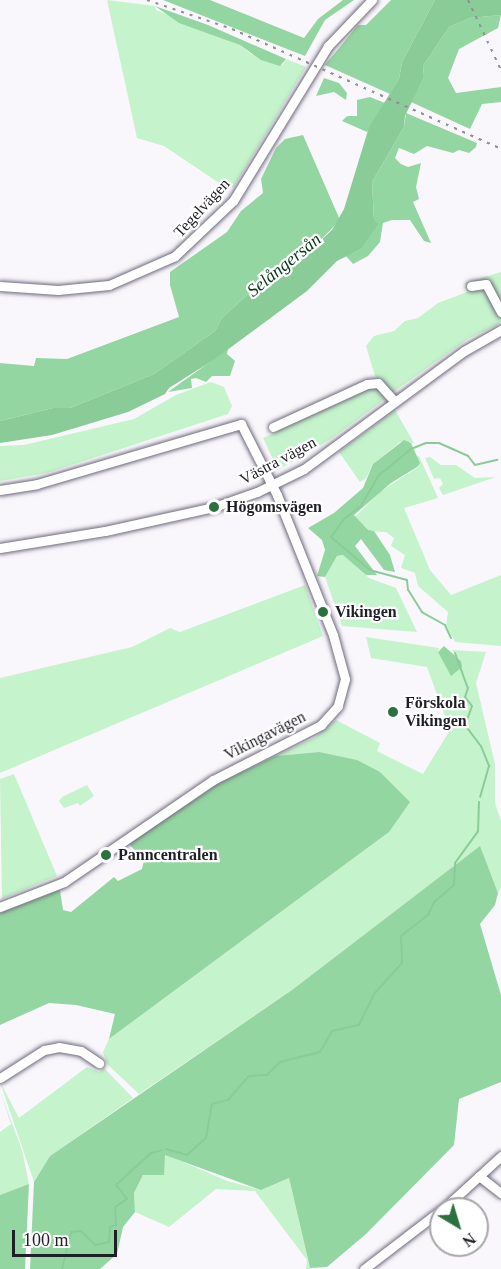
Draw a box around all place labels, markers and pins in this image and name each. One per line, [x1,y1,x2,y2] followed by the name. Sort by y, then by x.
[226,497,322,517] place label: Högomsvägen
[207,500,221,514] marker: Högomsvägen
[335,602,397,622] place label: Vikingen
[316,605,330,619] marker: Vikingen
[405,693,467,731] place label: Förskola Vikingen
[386,705,400,719] marker: Förskola Vikingen
[118,845,218,865] place label: Panncentralen
[99,848,113,862] marker: Panncentralen

